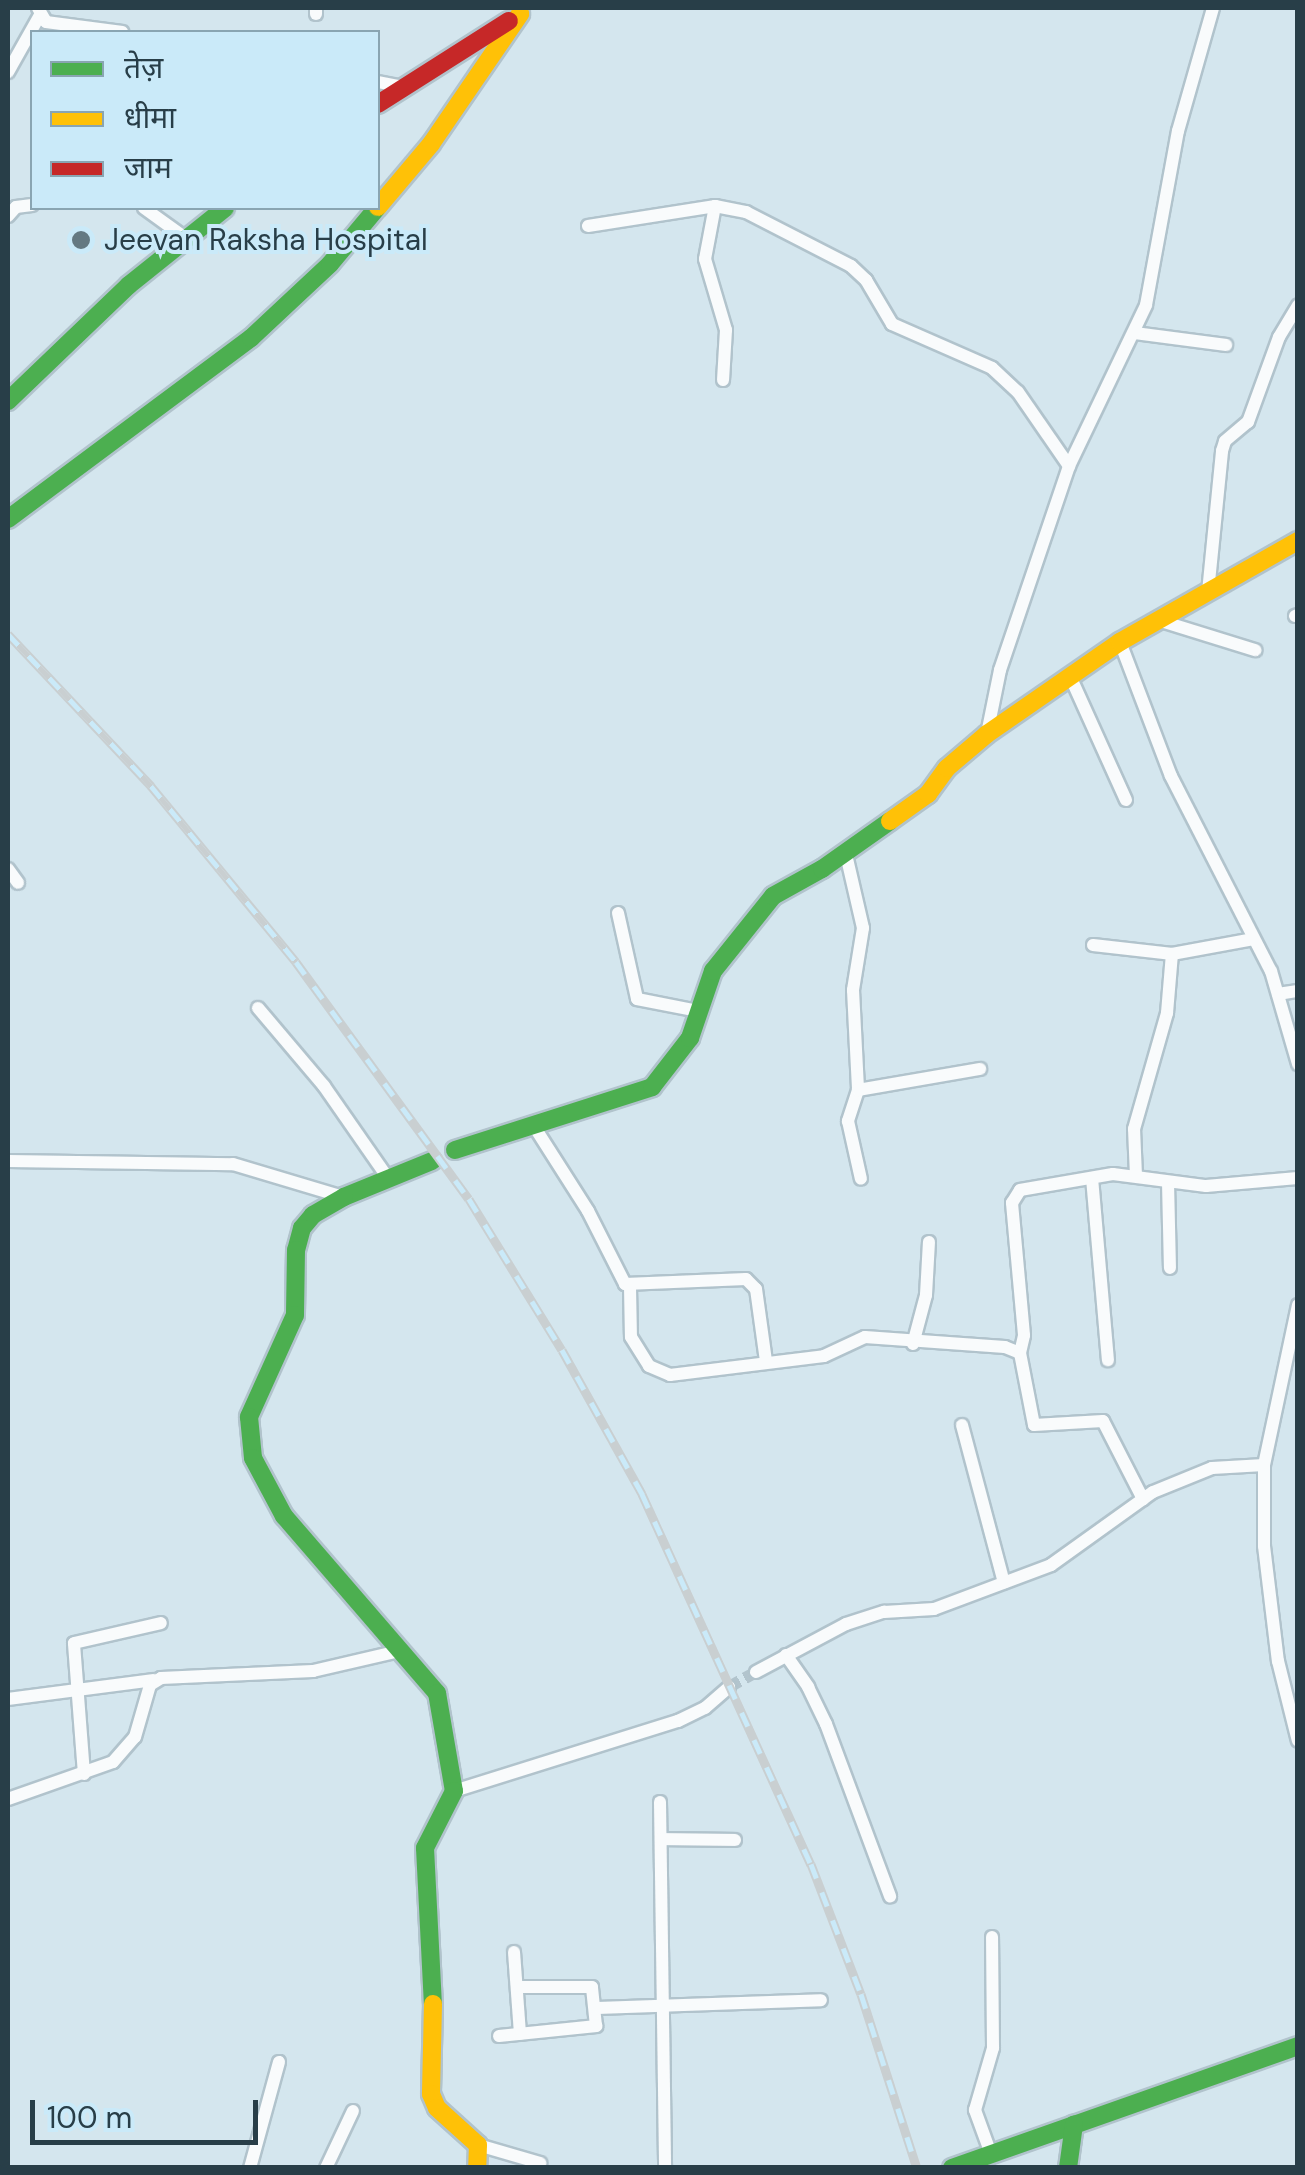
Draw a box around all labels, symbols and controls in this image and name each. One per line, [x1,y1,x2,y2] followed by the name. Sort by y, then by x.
[30,30,380,210] legend
[124,48,163,87] text: तेज़
[124,98,176,137] text: धीमा
[124,148,172,187] text: जाम
[104,222,428,258] place label: Jeevan Raksha Hospital
[68,227,94,253] marker: Jeevan Raksha Hospital
[35,2080,262,2142] scale bar
[47,2098,132,2137] text: 100 m

